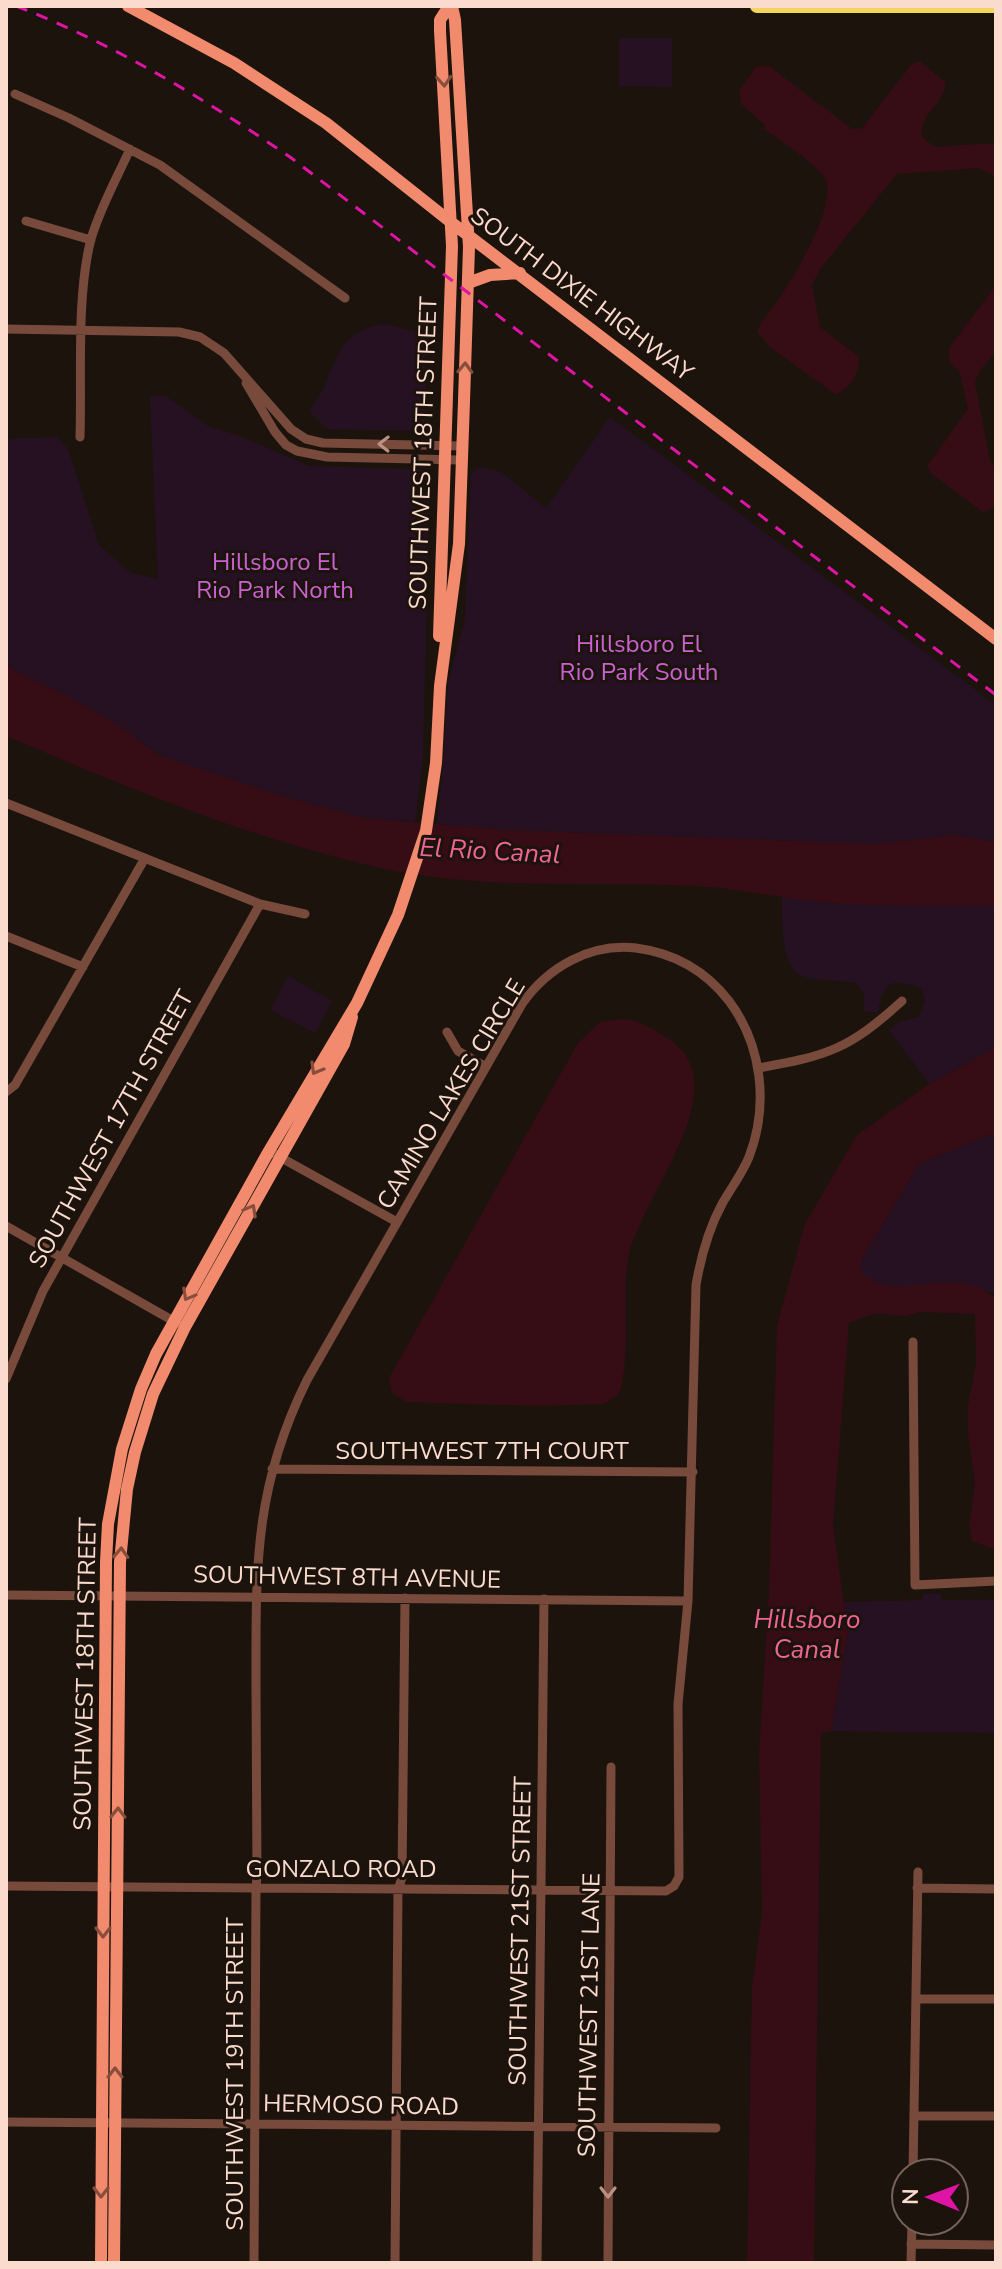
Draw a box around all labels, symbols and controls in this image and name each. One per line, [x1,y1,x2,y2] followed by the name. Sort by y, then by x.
[435,75,452,88] one-way arrow
[464,200,700,389] street label: SOUTH DIXIE HIGHWAY
[402,295,444,610] street label: SOUTHWEST 18TH STREET
[457,361,474,374] one-way arrow
[377,436,390,453] one-way arrow
[196,546,354,606] park label: Hillsboro El Rio Park North
[560,628,718,688] park label: Hillsboro El Rio Park South
[419,830,561,872] water label: El Rio Canal
[369,973,533,1215] street label: CAMINO LAKES CIRCLE
[21,984,201,1274] street label: SOUTHWEST 17TH STREET
[310,1060,326,1075] one-way arrow
[242,1204,257,1218] one-way arrow
[182,1287,197,1301] one-way arrow
[335,1435,629,1467] street label: SOUTHWEST 7TH COURT
[66,1517,104,1831] street label: SOUTHWEST 18TH STREET
[112,1546,129,1559] one-way arrow
[193,1558,501,1596] street label: SOUTHWEST 8TH AVENUE
[754,1602,860,1667] water label: Hillsboro Canal
[501,1776,539,2086] street label: SOUTHWEST 21ST STREET
[109,1806,126,1819] one-way arrow
[245,1853,437,1885] street label: GONZALO ROAD
[571,1873,607,2157] street label: SOUTHWEST 21ST LANE
[219,1917,251,2231] street label: SOUTHWEST 19TH STREET
[94,1926,112,1939] one-way arrow
[106,2066,124,2079] one-way arrow
[263,2087,459,2123] street label: HERMOSO ROAD
[890,2157,970,2237] north arrow
[92,2186,110,2199] one-way arrow
[599,2186,617,2199] one-way arrow
[896,2188,926,2205] text: N

